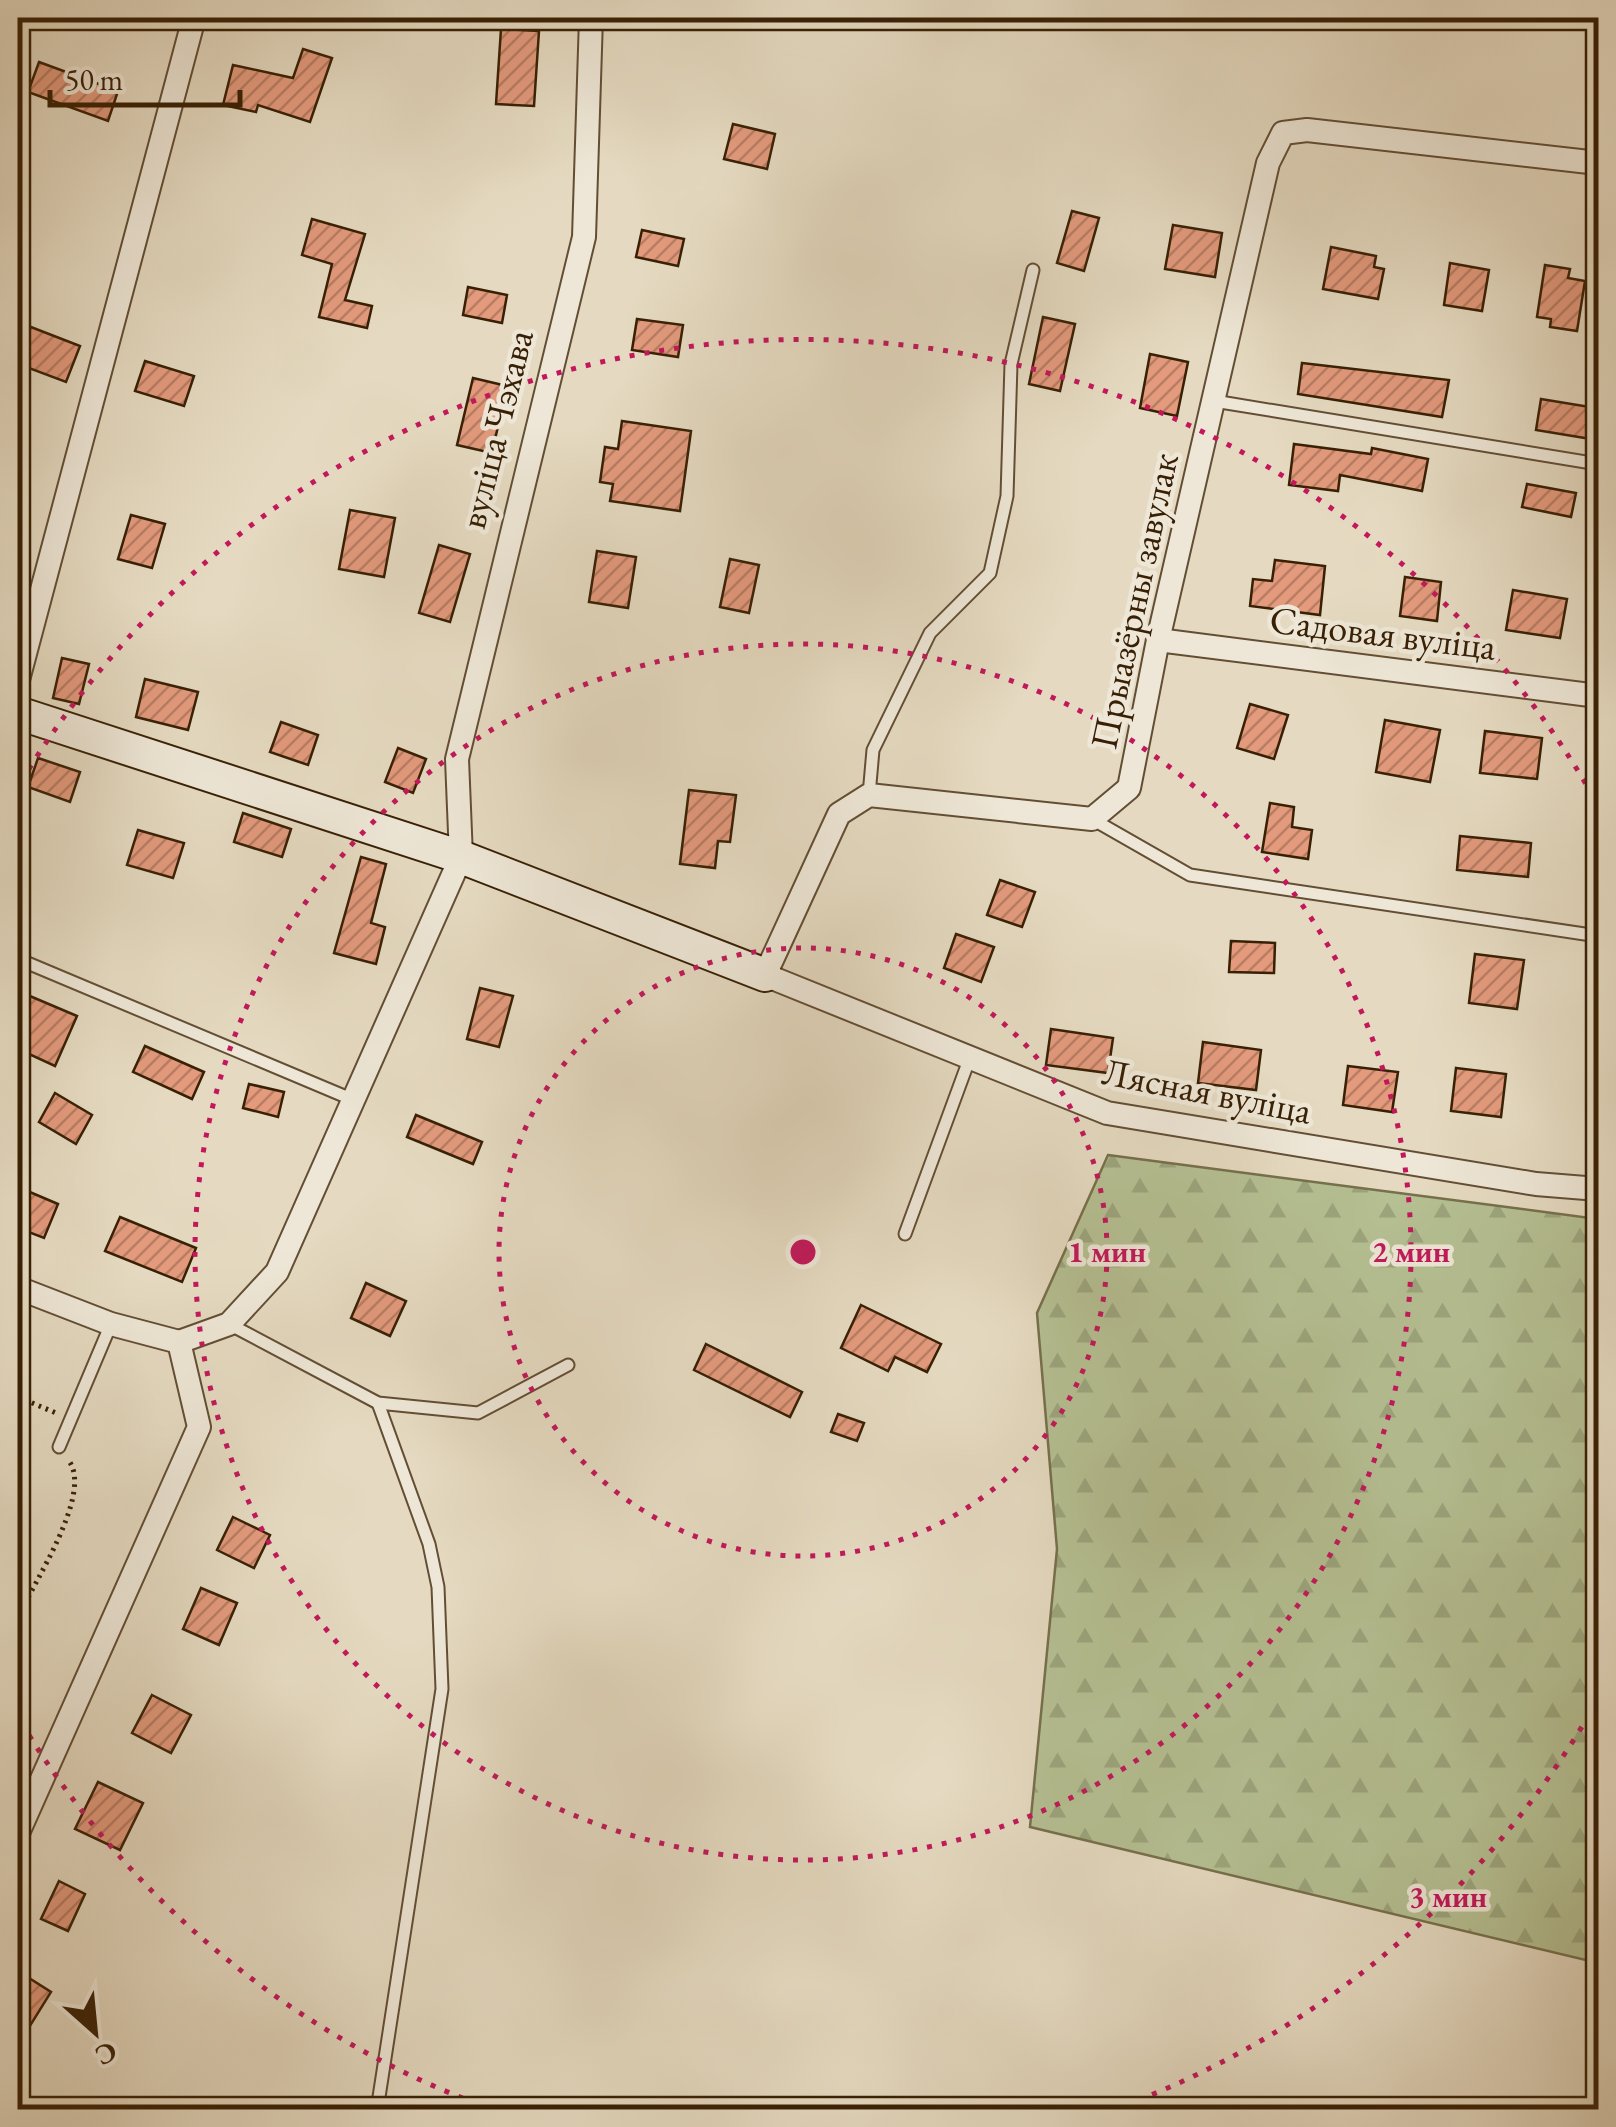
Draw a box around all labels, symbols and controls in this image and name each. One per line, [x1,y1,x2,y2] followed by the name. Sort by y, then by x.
[50,45,240,107] scale bar
[65,60,123,99] text: 50 m
[447,324,544,533] street label: вуліца Чэхава
[1078,448,1189,753] street label: Прыазёрны завулак
[1267,594,1500,671] street label: Садовая вуліца
[1098,1046,1317,1135] street label: Лясная вуліца
[1068,1232,1146,1271] text: 1 мин
[1372,1232,1450,1271] text: 2 мин
[785,1234,821,1270] centre of rings
[1409,1877,1487,1916] text: 3 мин
[45,1982,145,2082] north arrow
[89,2034,123,2075] text: С

